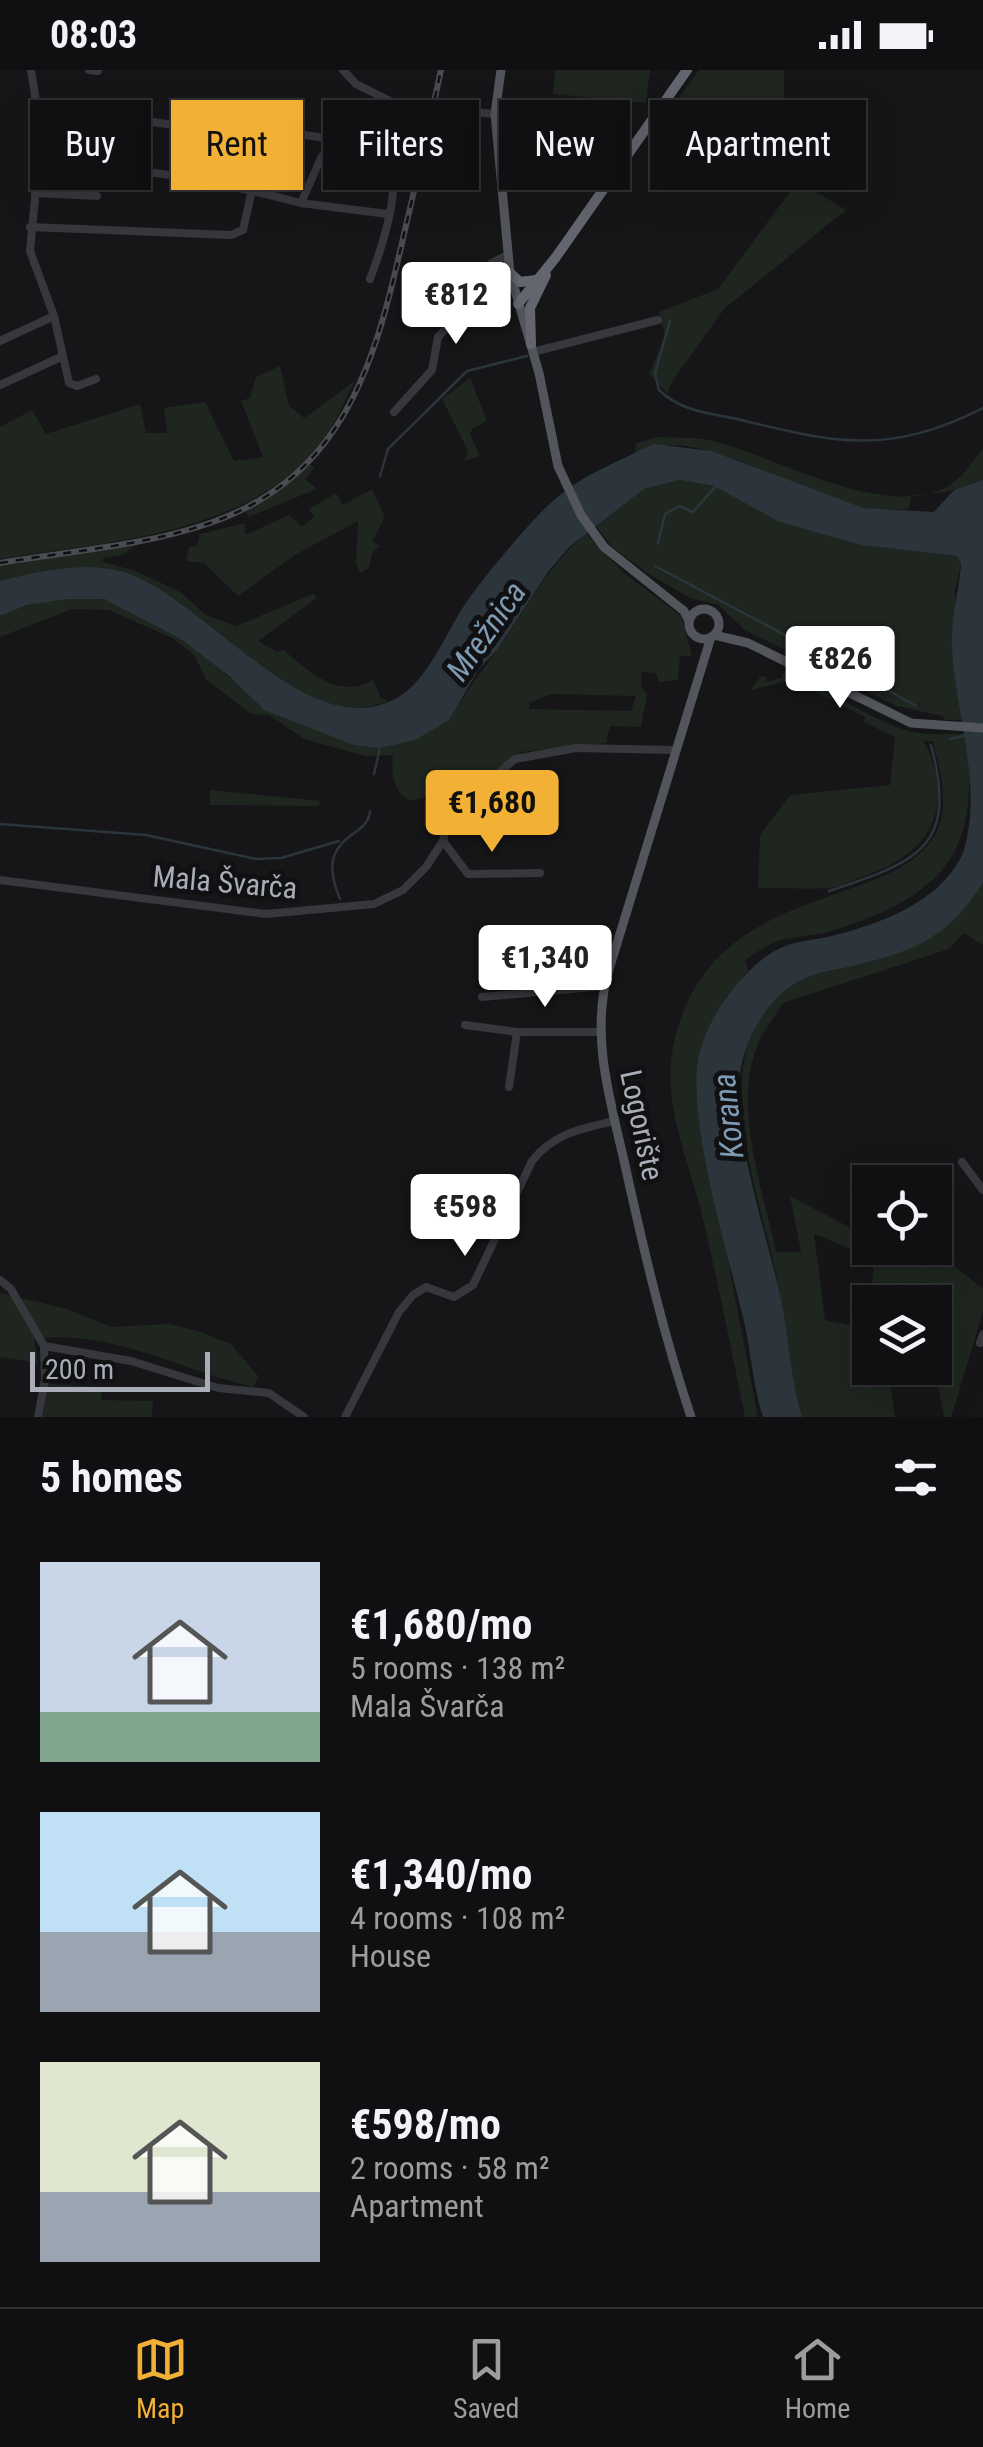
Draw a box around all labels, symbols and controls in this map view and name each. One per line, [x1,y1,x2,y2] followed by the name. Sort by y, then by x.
[50,13,137,57] text: 08:03
[30,100,151,190] chip: Buy
[171,100,303,190] chip: Rent
[323,100,479,190] chip: Filters
[499,100,630,190] chip: New
[650,100,866,190] chip: Apartment
[397,262,515,347] pin: €812
[424,275,488,313] text: €812
[438,574,534,688] water label: Mrežnica
[781,626,899,711] pin: €826
[808,639,872,677] text: €826
[411,770,573,855] pin: €1,680
[448,783,536,821] text: €1,680
[151,858,299,906] street label: Mala Švarča
[464,925,626,1010] pin: €1,340
[501,938,589,976] text: €1,340
[613,1067,671,1183] street label: Logorište
[705,1071,751,1161] water label: Korana
[852,1165,952,1385] map controls
[852,1165,952,1265] button: locate
[406,1174,524,1259] pin: €598
[433,1187,497,1225] text: €598
[852,1285,952,1385] button: layers
[30,1347,210,1392] scale bar
[45,1353,114,1386] text: 200 m
[888,1450,943,1505] icon: filters
[40,1453,183,1502] text: 5 homes
[350,1600,532,1649] text: €1,680/mo
[120,1602,240,1722] icon: home
[350,1649,565,1687] text: 5 rooms · 138 m²
[350,1687,504,1725] text: Mala Švarča
[350,1850,532,1899] text: €1,340/mo
[120,1852,240,1972] icon: home
[350,1899,565,1937] text: 4 rooms · 108 m²
[350,1937,431,1975] text: House
[350,2100,501,2149] text: €598/mo
[120,2102,240,2222] icon: home
[350,2149,549,2187] text: 2 rooms · 58 m²
[350,2187,484,2225] text: Apartment
[133,2332,188,2425] tab: Map
[453,2332,519,2425] tab: Saved
[785,2332,850,2425] tab: Home

